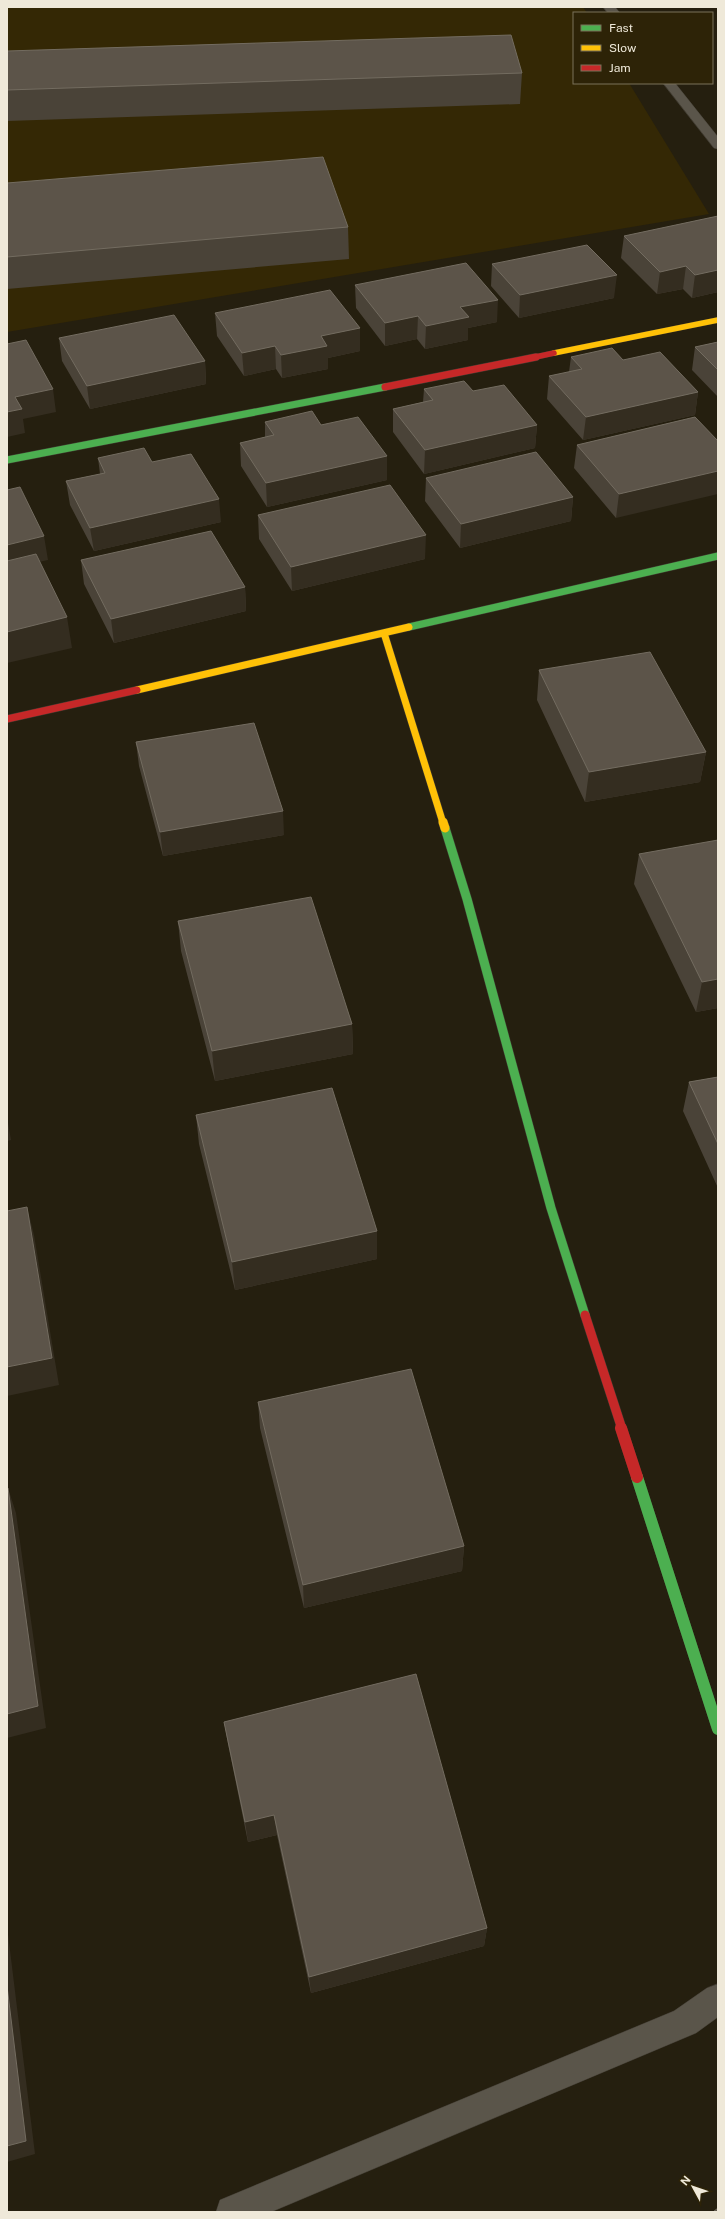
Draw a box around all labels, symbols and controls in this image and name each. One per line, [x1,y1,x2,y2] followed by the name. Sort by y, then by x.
[573,12,713,84] legend
[609,21,634,35] text: Fast
[609,41,637,55] text: Slow
[609,61,631,75] text: Jam
[673,2167,713,2207] north arrow
[678,2173,693,2188] text: N

